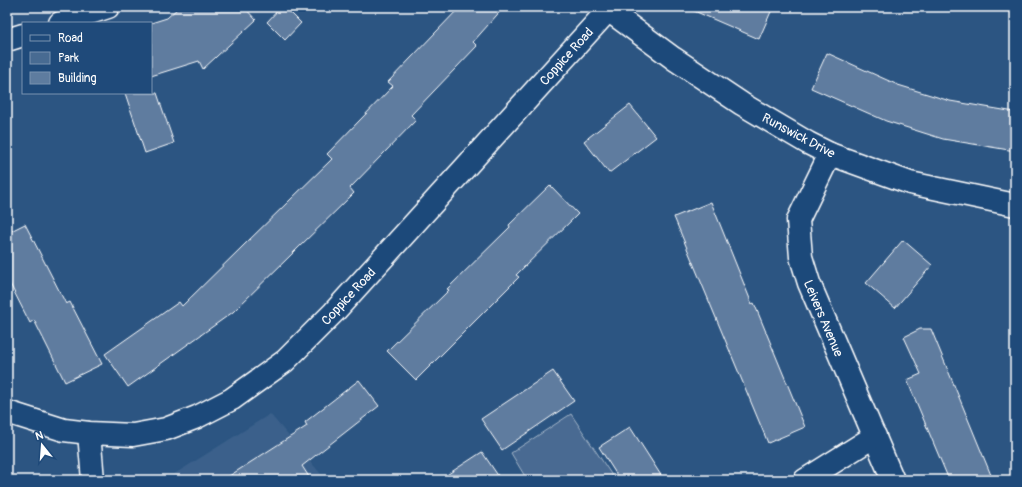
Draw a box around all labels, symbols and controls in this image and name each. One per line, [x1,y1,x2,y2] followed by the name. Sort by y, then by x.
[22,22,152,94] legend
[537,24,597,89] street label: Coppice Road
[58,31,83,46] text: Road
[58,51,79,66] text: Park
[58,71,97,86] text: Building
[759,110,838,162] street label: Runswick Drive
[318,265,379,329] street label: Coppice Road
[800,278,847,360] street label: Leivers Avenue
[22,425,62,465] north arrow
[34,428,45,443] text: N

